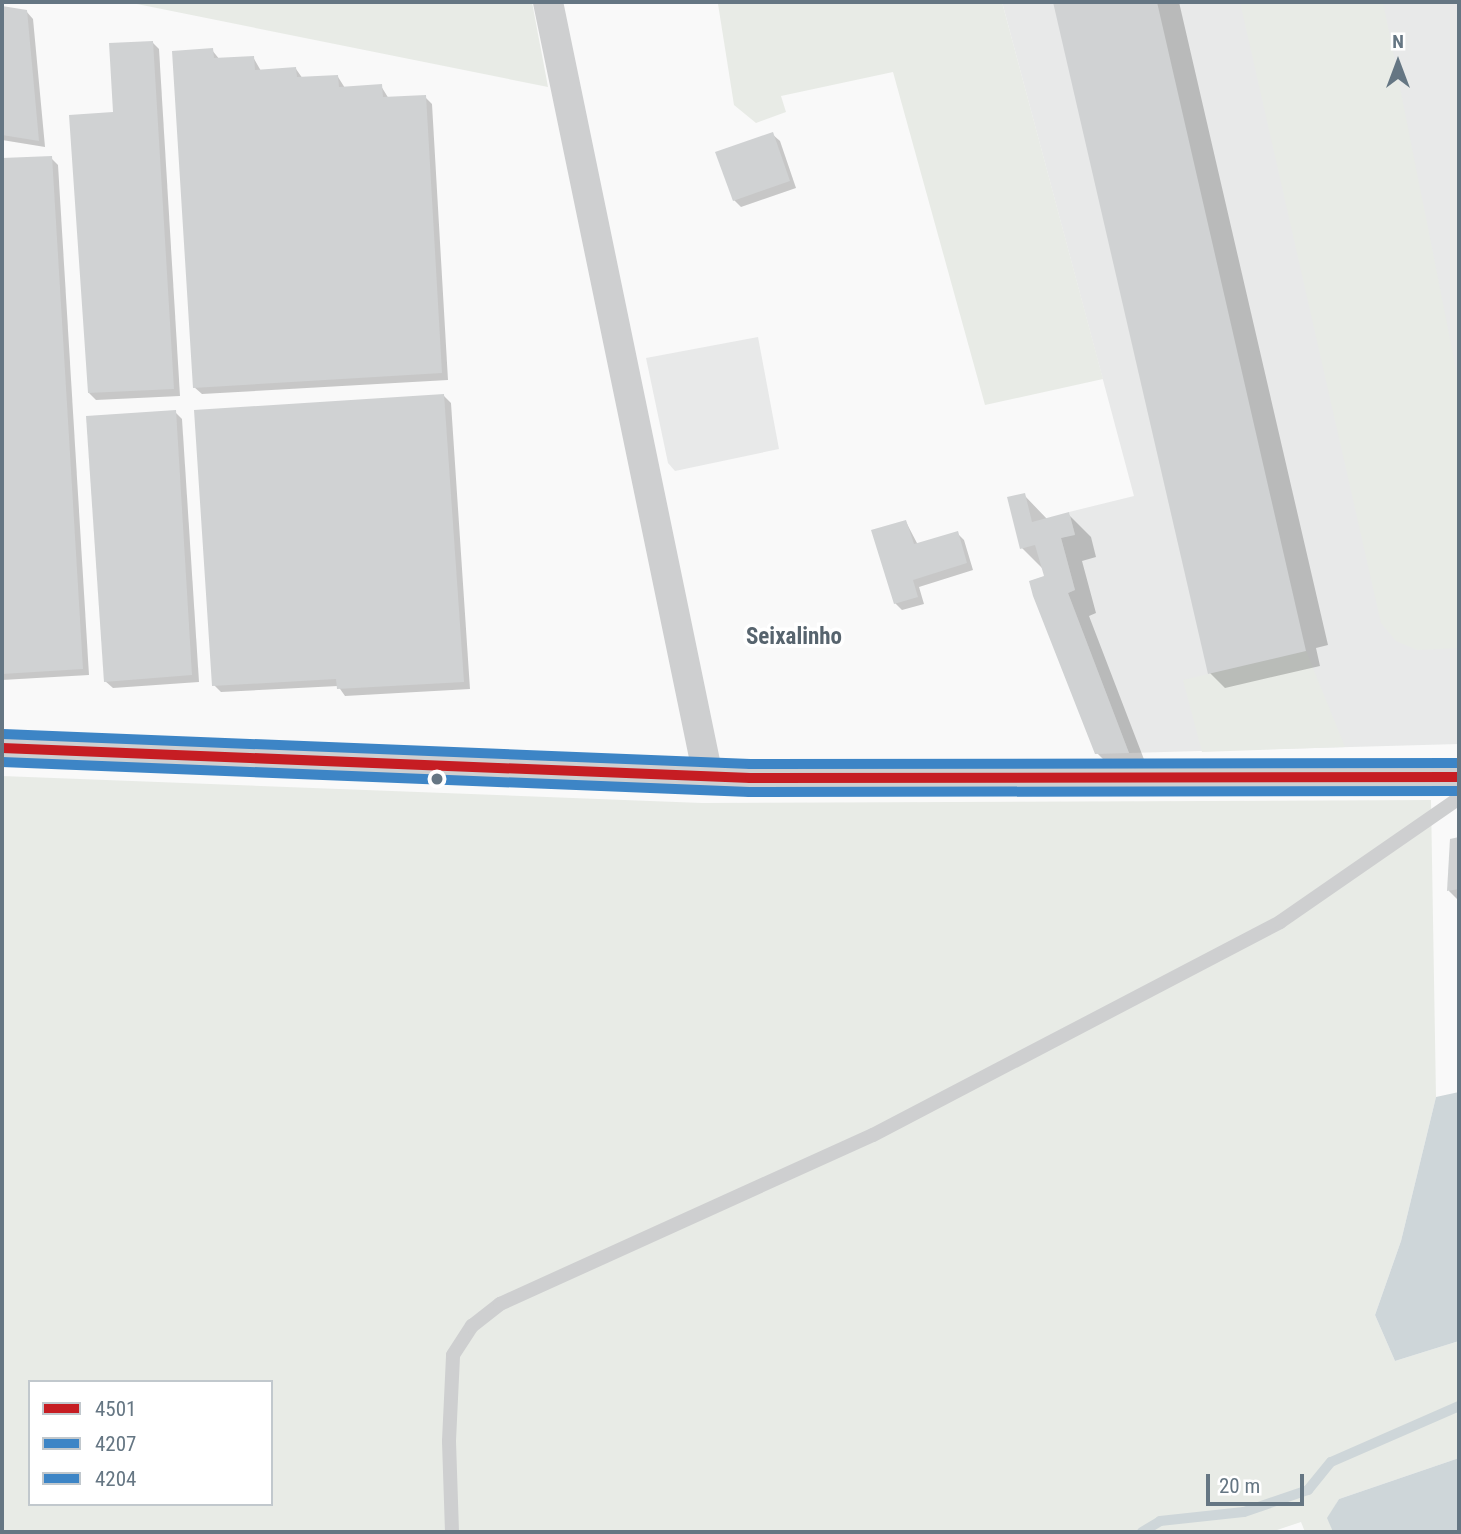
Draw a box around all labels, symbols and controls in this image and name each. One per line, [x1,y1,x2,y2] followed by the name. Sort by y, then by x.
[1363,28,1433,98] north arrow
[1392,30,1404,53] text: N
[746,623,842,651] district label: Seixalinho
[430,772,444,786] unlabelled marker
[28,1380,273,1506] legend
[95,1397,136,1421] text: 4501
[95,1432,136,1456] text: 4207
[1209,1460,1307,1504] scale bar
[95,1467,136,1491] text: 4204
[1219,1474,1260,1498] text: 20 m

